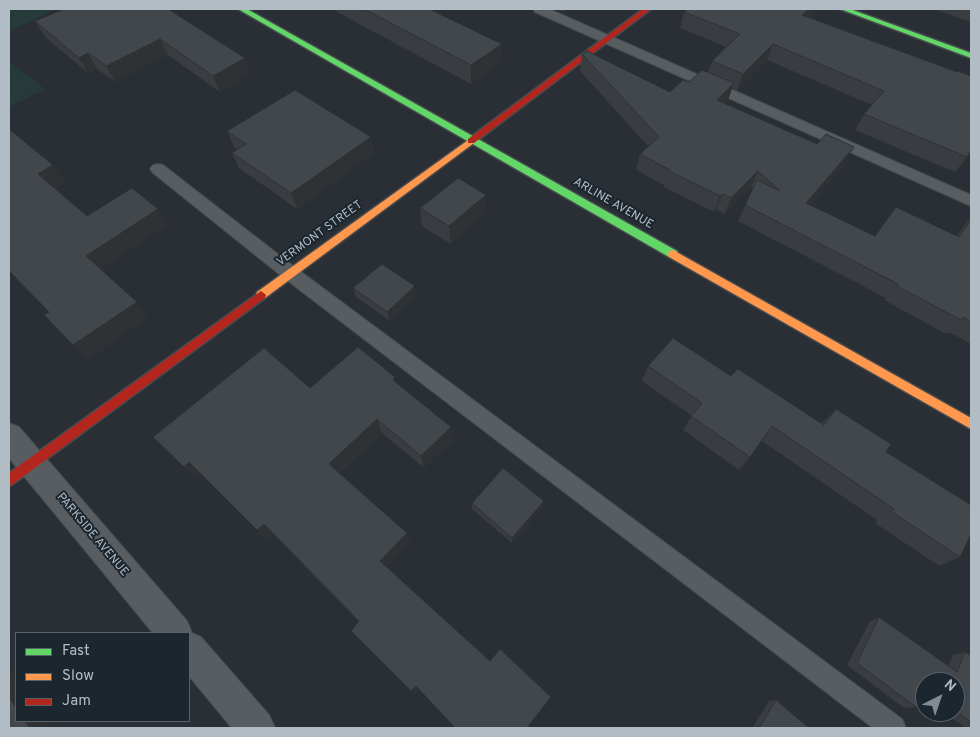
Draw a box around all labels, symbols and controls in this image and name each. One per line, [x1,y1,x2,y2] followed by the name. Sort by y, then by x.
[570,175,656,233] street label: ARLINE AVENUE
[274,198,366,270] street label: VERMONT STREET
[53,490,131,580] street label: PARKSIDE AVENUE
[15,632,190,722] legend
[62,642,90,661] text: Fast
[62,667,94,686] text: Slow
[915,672,965,722] north arrow
[940,676,959,696] text: N
[62,692,91,711] text: Jam

